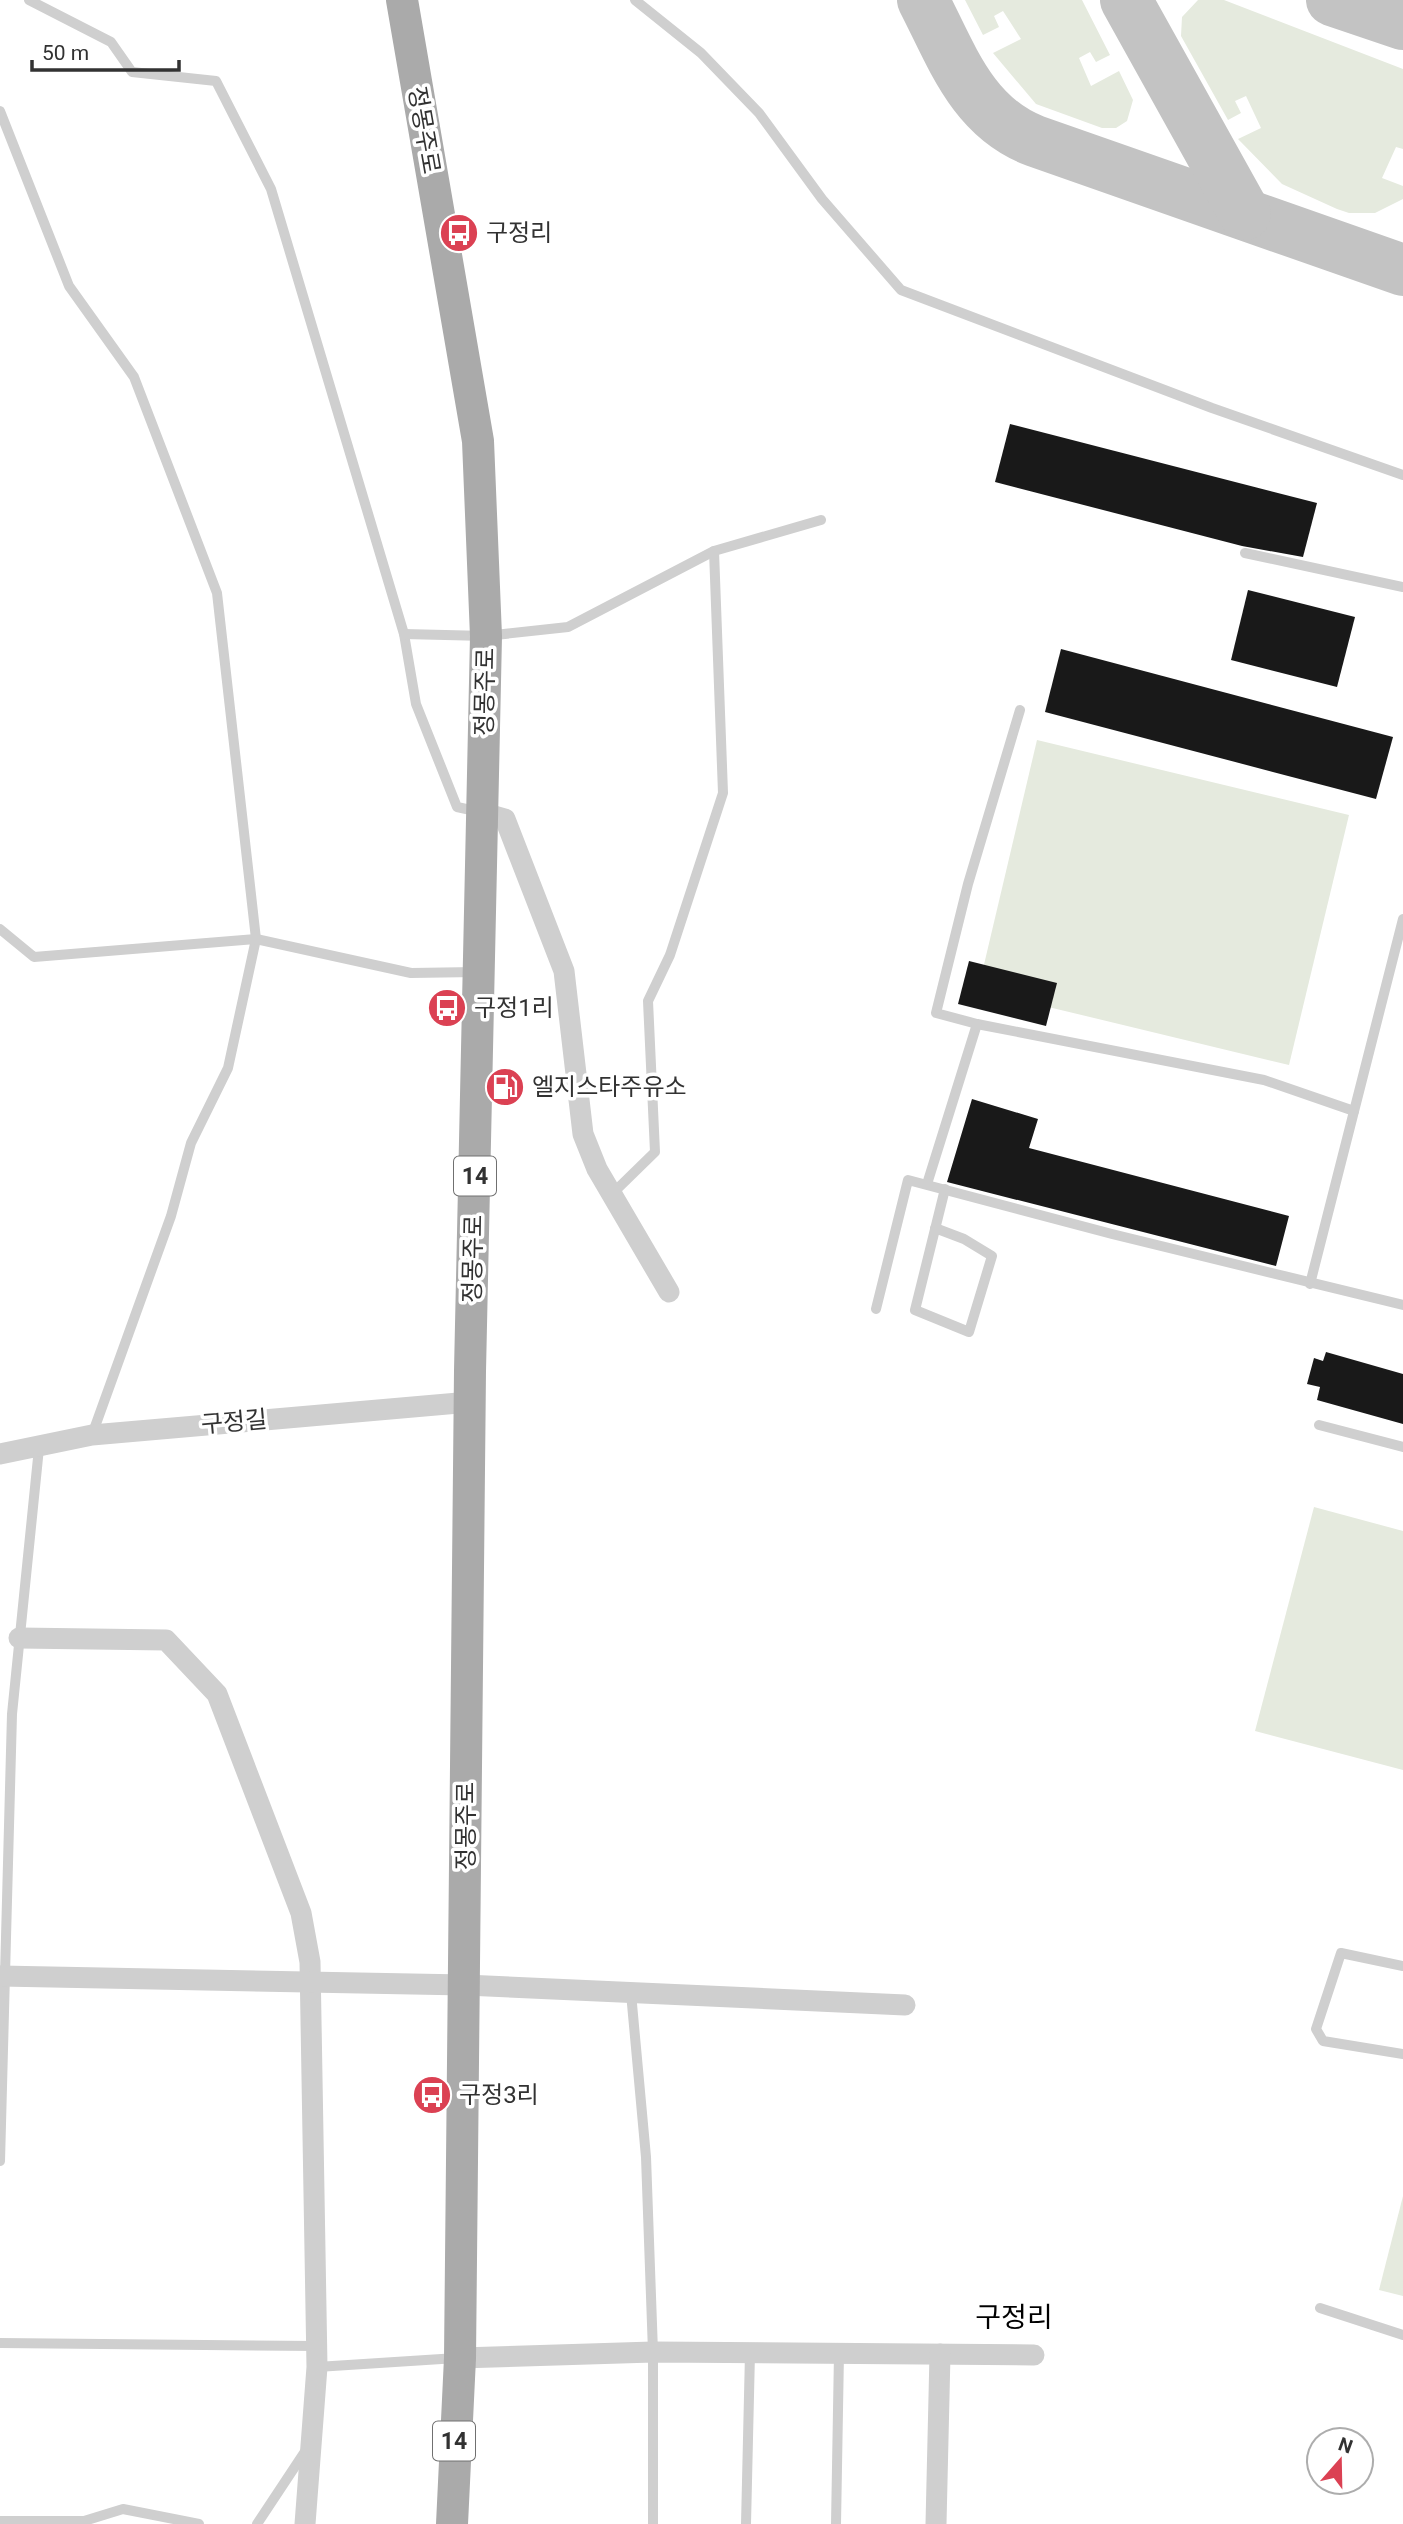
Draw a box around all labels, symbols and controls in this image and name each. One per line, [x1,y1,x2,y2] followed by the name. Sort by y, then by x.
[32,28,178,72] scale bar
[42,41,89,65] text: 50 m
[403,84,445,176] street label: 정몽주로
[438,212,480,254] bus stop icon: 구정리
[486,219,552,247] place label: 구정리
[470,648,500,736] street label: 정몽주로
[426,987,468,1029] bus stop icon: 구정1리
[474,994,554,1022] place label: 구정1리
[484,1066,526,1108] fuel station icon: 엘지스타주유소
[532,1073,687,1101] place label: 엘지스타주유소
[454,1156,496,1196] road number: 14
[458,1215,488,1303] street label: 정몽주로
[200,1405,268,1439] street label: 구정길
[452,1782,480,1870] street label: 정몽주로
[411,2074,453,2116] bus stop icon: 구정3리
[459,2081,539,2109] place label: 구정3리
[975,2301,1053,2334] district label: 구정리
[433,2422,475,2460] road number: 14
[1305,2426,1375,2496] north arrow
[1335,2432,1356,2459] text: N

